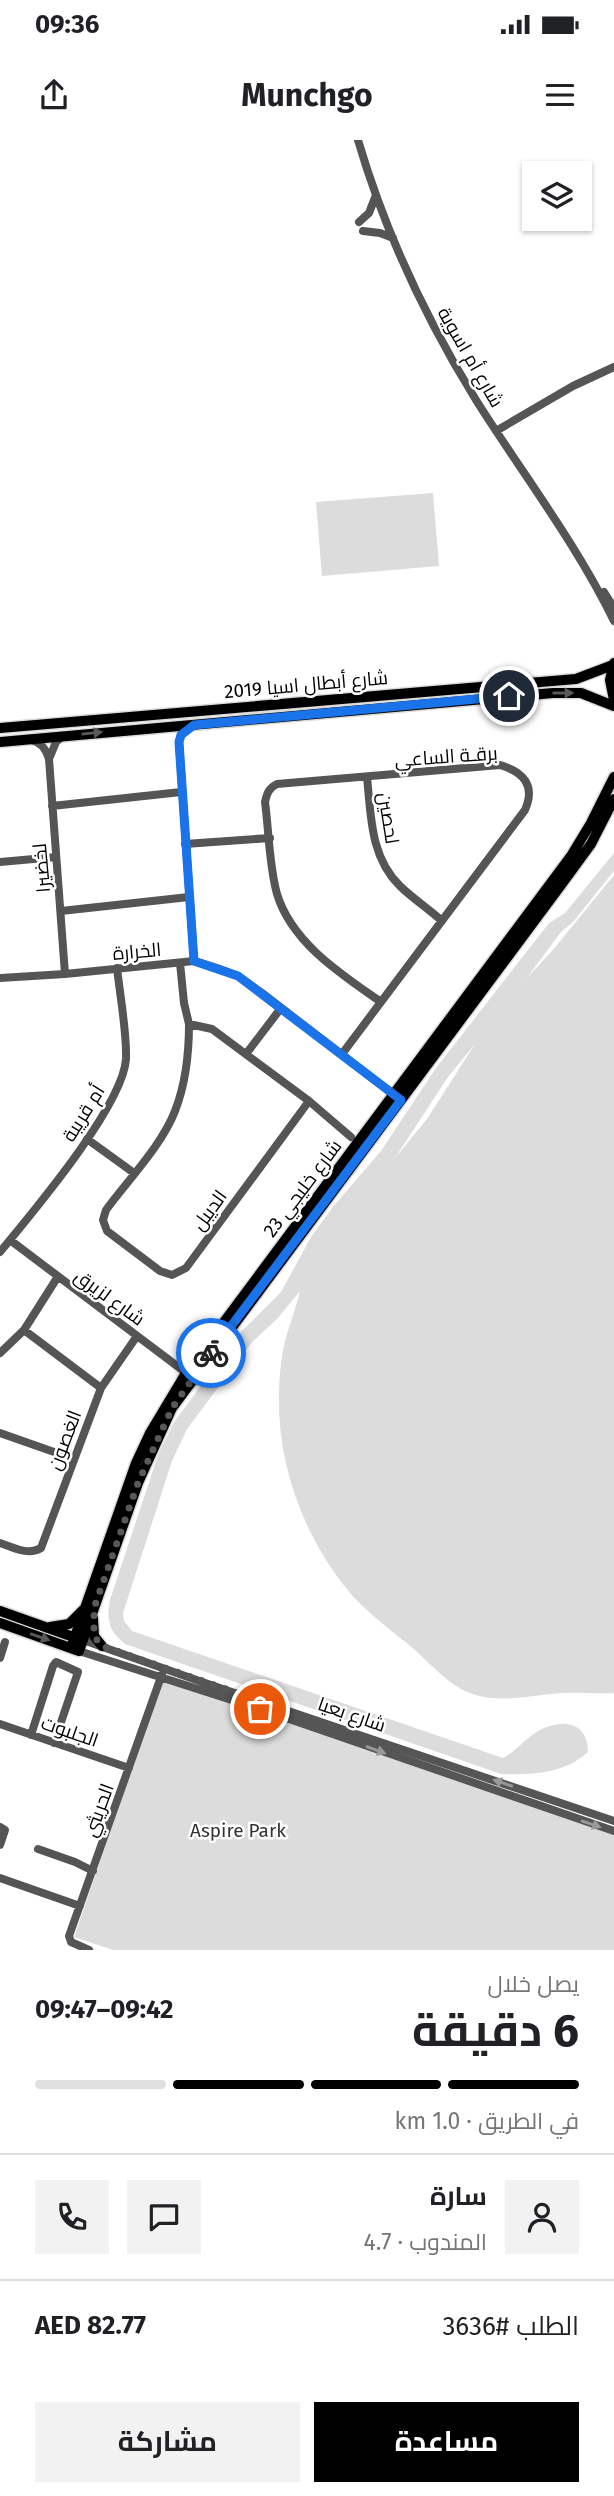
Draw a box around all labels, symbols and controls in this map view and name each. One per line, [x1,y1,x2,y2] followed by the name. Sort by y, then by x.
[35,9,99,40] text: 09:36
[35,76,73,114] icon: share
[241,76,373,114] text: Munchgo
[541,76,579,114] icon: menu
[522,161,592,231] map controls
[522,161,592,231] button: layers
[431,303,508,412] street label: شارع أم اسوية
[223,666,389,705] street label: شارع أبطال اسيا 2019
[479,666,539,726] pin
[490,677,528,715] icon: home
[552,687,574,699] one-way arrow
[82,727,104,738] one-way arrow
[394,741,499,775] street label: برقـة الساعي
[373,791,404,845] street label: لحصين
[28,842,55,894] street label: لخضيرا
[112,938,162,965] street label: الخرارة
[57,1081,111,1147] street label: أم قريبة
[258,1135,349,1243] street label: شارع خليجي 23
[187,1186,232,1235] street label: الديبل
[69,1264,149,1332] street label: شارع لزيرق
[176,1318,246,1388] courier
[192,1334,230,1372] icon: bike
[43,1407,86,1473] street label: الغصون
[29,1632,50,1643] one-way arrow
[230,1679,290,1739] pin
[241,1690,279,1728] icon: bag
[314,1692,389,1739] street label: شارع بعيا
[38,1711,102,1752] street label: الجلبوت
[366,1745,387,1756] one-way arrow
[493,1777,514,1788] one-way arrow
[78,1780,122,1841] street label: الحريثي
[190,1819,286,1842] park label: Aspire Park
[581,1819,602,1830] one-way arrow
[488,1970,579,1998] text: يصل خلال
[35,1994,174,2025] text: 09:42–09:47
[412,2003,579,2058] text: 6 دقيقة
[395,2107,579,2135] text: في الطريق · 1.0 km
[35,2180,109,2254] button: phone
[127,2180,201,2254] button: chat
[505,2180,579,2254] button: person
[430,2181,487,2212] text: سارة
[364,2228,487,2256] text: المندوب · 4.7
[35,2310,146,2341] text: AED 82.77
[442,2311,579,2342] text: الطلب #3636
[35,2402,300,2482] button: مشاركة
[314,2402,579,2482] button: مساعدة

